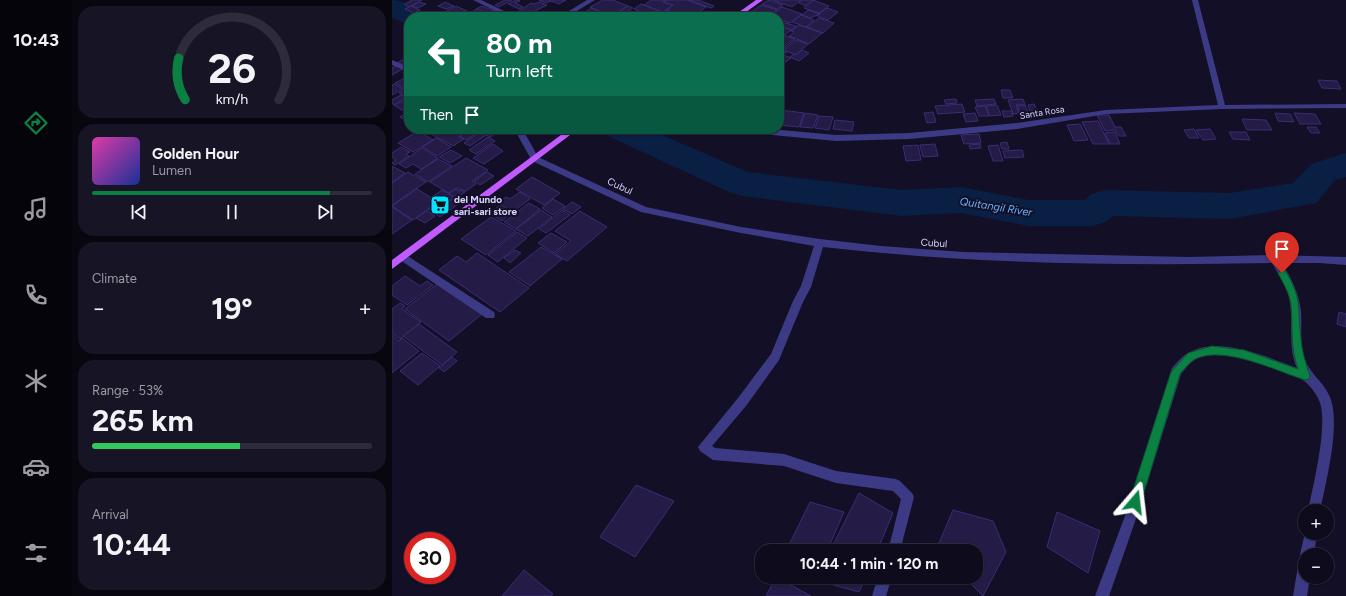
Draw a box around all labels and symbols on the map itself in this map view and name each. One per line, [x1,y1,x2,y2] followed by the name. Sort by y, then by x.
[1019,103,1065,121] street label: Santa Rosa
[605,175,635,197] street label: Cubul
[454,193,517,218] place label: del Mundo sari-sari store
[429,194,451,216] supermarket icon: del Mundo sari-sari store
[959,195,1034,219] water label: Quitangil River
[1265,232,1299,273] pin
[920,236,948,250] street label: Cubul
[1114,481,1156,523] position arrow
[404,532,456,584] speed limit sign: 30

